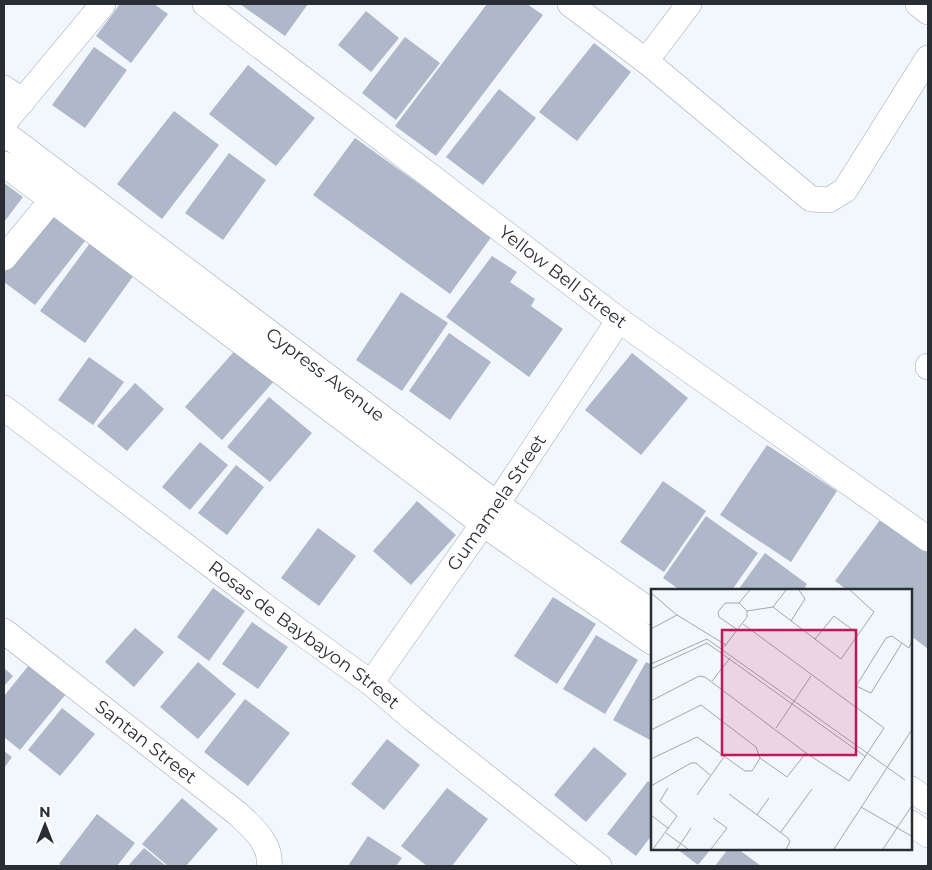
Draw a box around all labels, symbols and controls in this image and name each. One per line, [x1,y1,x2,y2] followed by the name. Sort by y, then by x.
[494,221,631,333] street label: Yellow Bell Street
[262,323,389,427] street label: Cypress Avenue
[442,430,551,575] street label: Gumamela Street
[204,556,404,713] street label: Rosas de Baybayon Street
[651,589,912,850] inset map
[91,695,201,788] street label: Santan Street
[20,800,70,850] north arrow
[39,803,51,821] text: N

